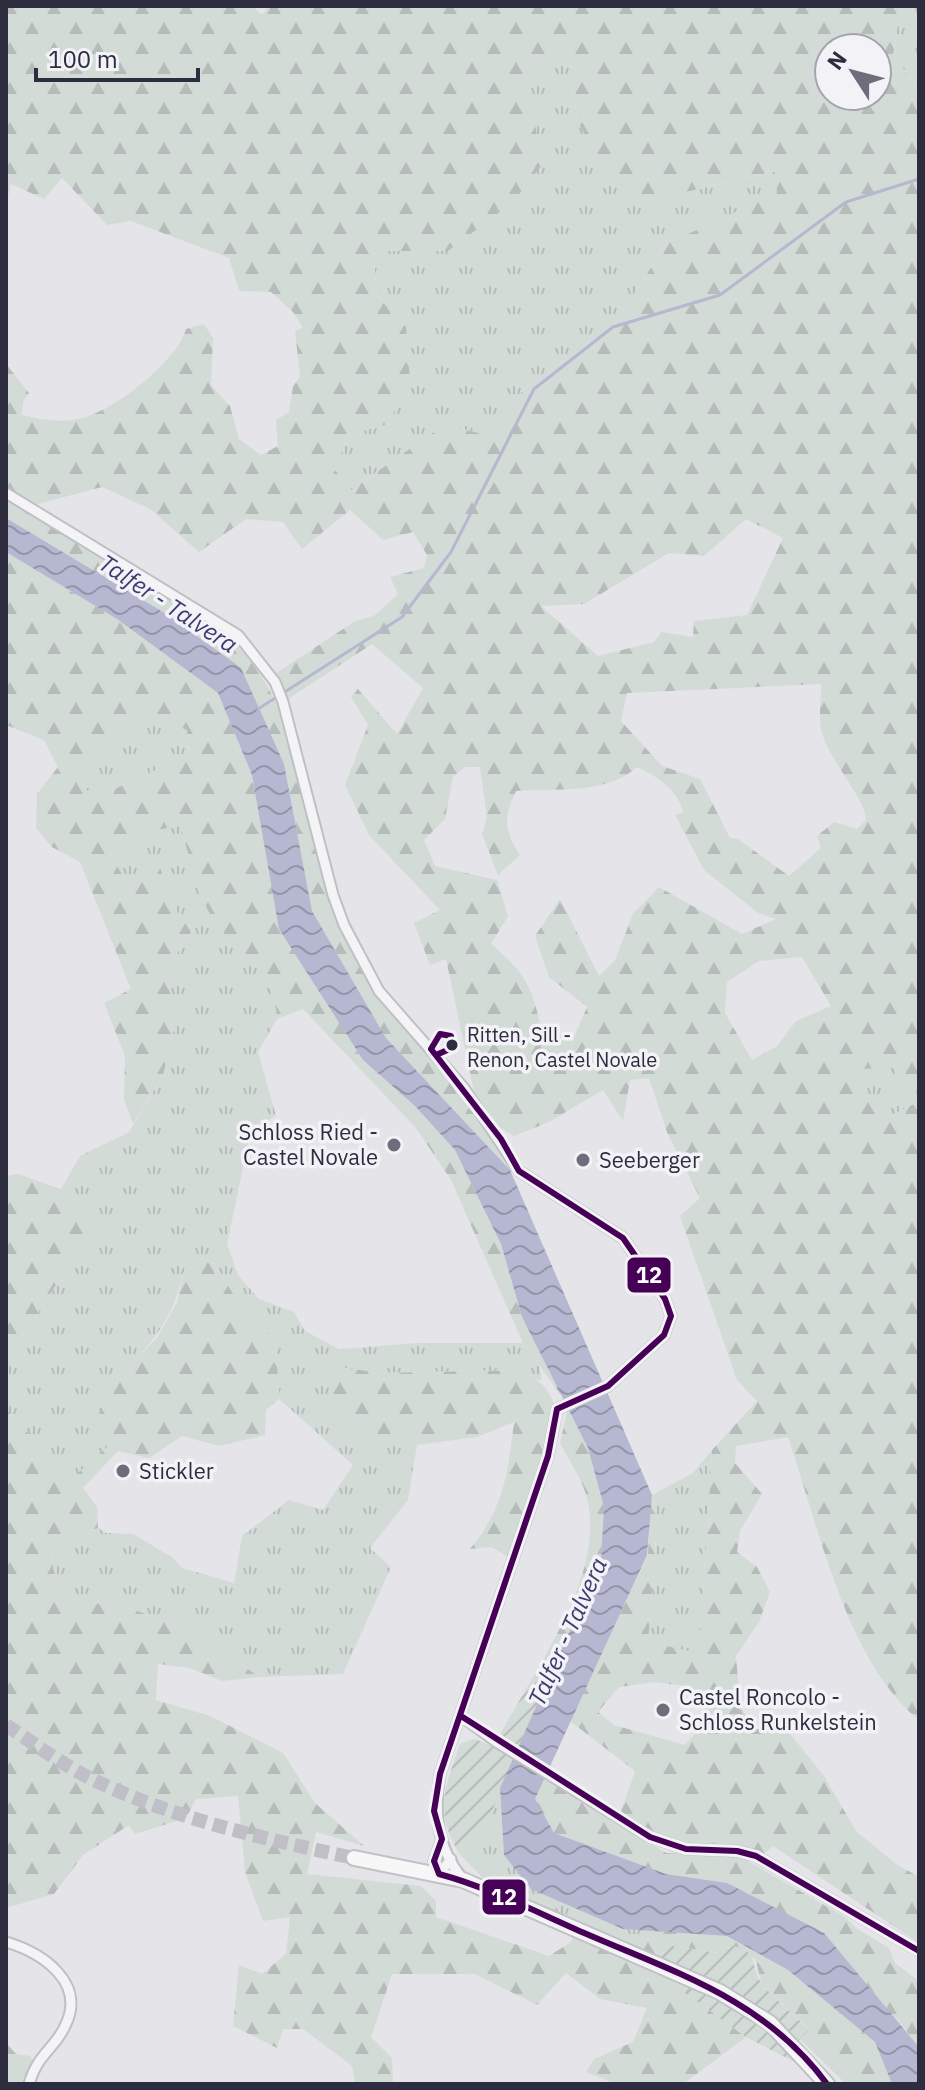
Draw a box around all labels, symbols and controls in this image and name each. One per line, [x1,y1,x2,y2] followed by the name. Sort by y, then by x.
[36,32,198,82] scale bar
[813,32,893,112] north arrow
[48,43,118,75] text: 100 m
[820,45,853,75] text: N
[93,546,244,660] water label: Talfer - Talvera
[467,1021,657,1073] place label: Ritten, Sill - Renon, Castel Novale
[444,1037,460,1053] marker: Ritten, Sill - Renon, Castel Novale
[238,1117,378,1171] place label: Schloss Ried - Castel Novale
[385,1136,403,1154] marker: Schloss Ried - Castel Novale
[599,1145,700,1174] place label: Seeberger
[574,1151,592,1169] marker: Seeberger
[626,1256,672,1294] line badge: 12
[636,1260,662,1289] text: 12
[139,1456,214,1485] place label: Stickler
[114,1462,132,1480] marker: Stickler
[520,1552,614,1711] water label: Talfer - Talvera
[679,1682,877,1736] place label: Castel Roncolo - Schloss Runkelstein
[654,1701,672,1719] marker: Castel Roncolo - Schloss Runkelstein
[481,1878,527,1916] line badge: 12
[491,1882,517,1911] text: 12

